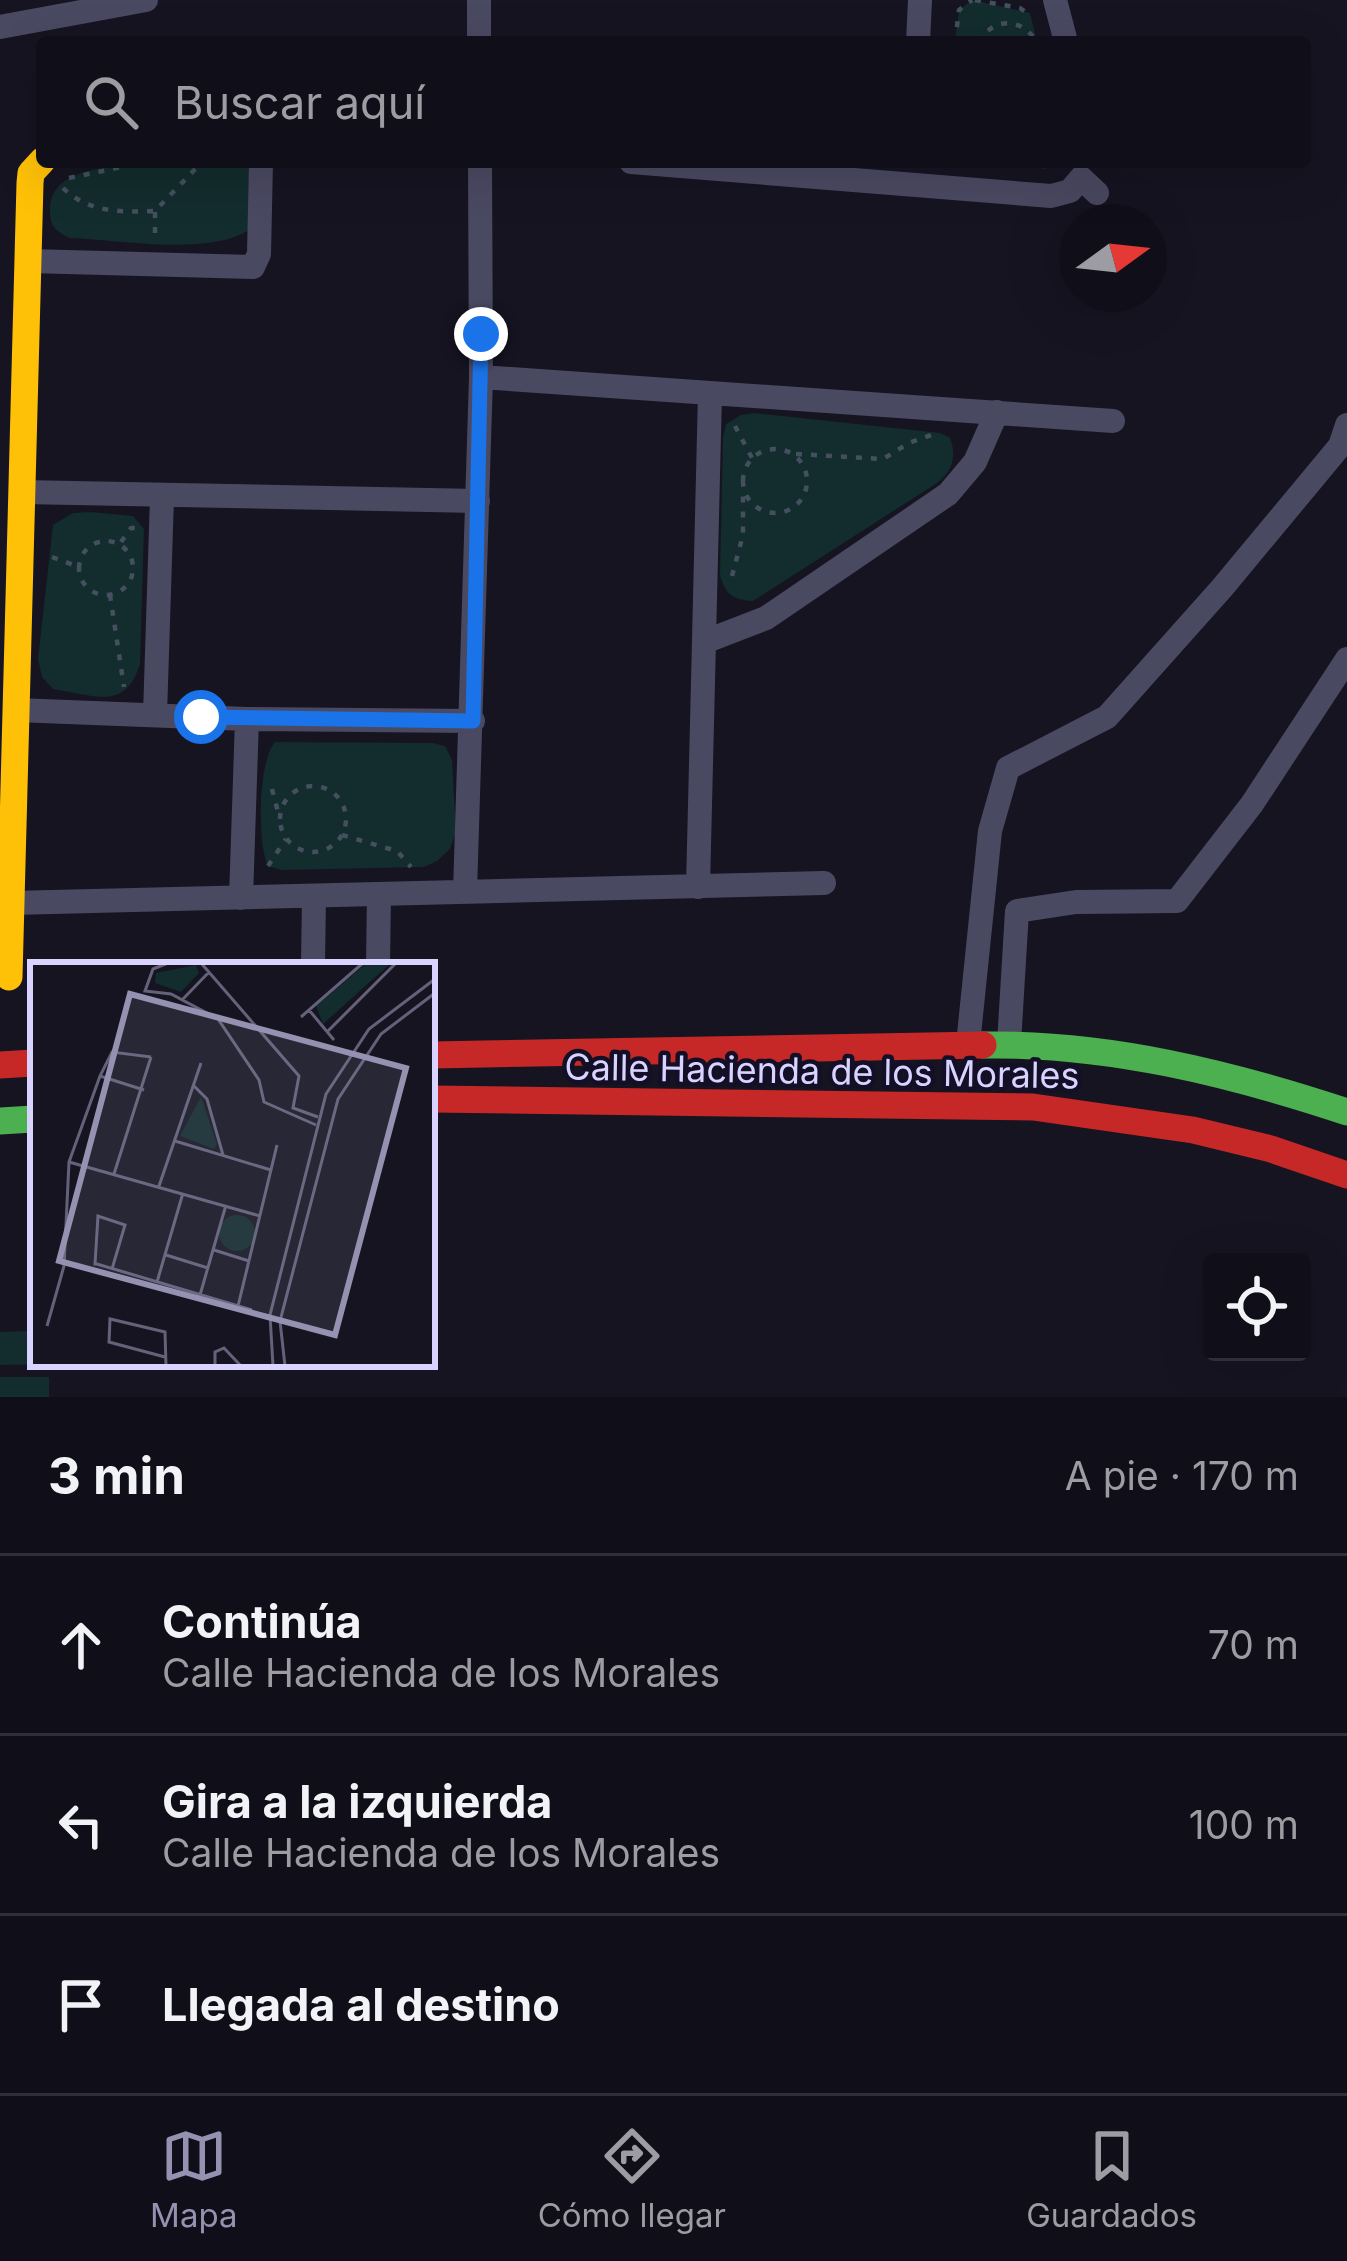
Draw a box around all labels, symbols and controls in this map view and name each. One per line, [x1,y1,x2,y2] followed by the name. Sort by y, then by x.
[36,36,1311,168] search box
[78,69,144,135] icon: search
[174,75,425,130] text: Buscar aquí
[1059,204,1167,312] north arrow
[454,307,508,361] route end
[174,690,228,744] route start
[30,962,435,1367] inset map
[564,1045,1080,1097] street label: Calle Hacienda de los Morales
[1203,1253,1311,1361] map controls
[1203,1253,1311,1361] button: locate
[48,1445,185,1506] text: 3 min
[1065,1452,1299,1499] text: A pie · 170 m
[162,1594,362,1649] text: Continúa
[48,1612,114,1678] icon: ahead
[1208,1621,1299,1668] text: 70 m
[162,1649,720,1696] text: Calle Hacienda de los Morales
[162,1774,552,1829] text: Gira a la izquierda
[48,1792,114,1858] icon: left
[1189,1801,1299,1848] text: 100 m
[162,1829,720,1876] text: Calle Hacienda de los Morales
[48,1972,114,2038] icon: arrive
[162,1977,560,2032] text: Llegada al destino
[150,2123,238,2235] tab: Mapa
[538,2123,726,2235] tab: Cómo llegar
[1026,2123,1197,2235] tab: Guardados

